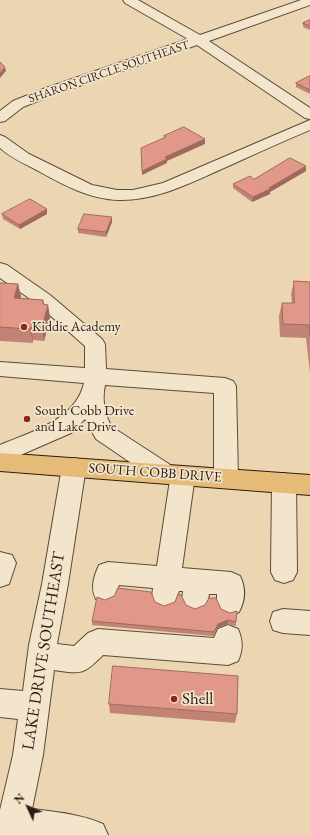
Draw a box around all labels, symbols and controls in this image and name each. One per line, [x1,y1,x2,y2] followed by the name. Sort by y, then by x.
[27,38,191,106] street label: SHARON CIRCLE SOUTHEAST
[32,319,121,335] place label: Kiddie Academy
[19,322,29,332] marker: Kiddie Academy
[35,403,134,436] place label: South Cobb Drive and Lake Drive
[22,414,32,424] marker: South Cobb Drive and Lake Drive
[88,460,222,486] street label: SOUTH COBB DRIVE
[18,550,70,752] street label: LAKE DRIVE SOUTHEAST
[182,689,213,709] place label: Shell
[169,694,179,704] marker: Shell
[8,787,48,827] north arrow
[11,791,27,807] text: N

